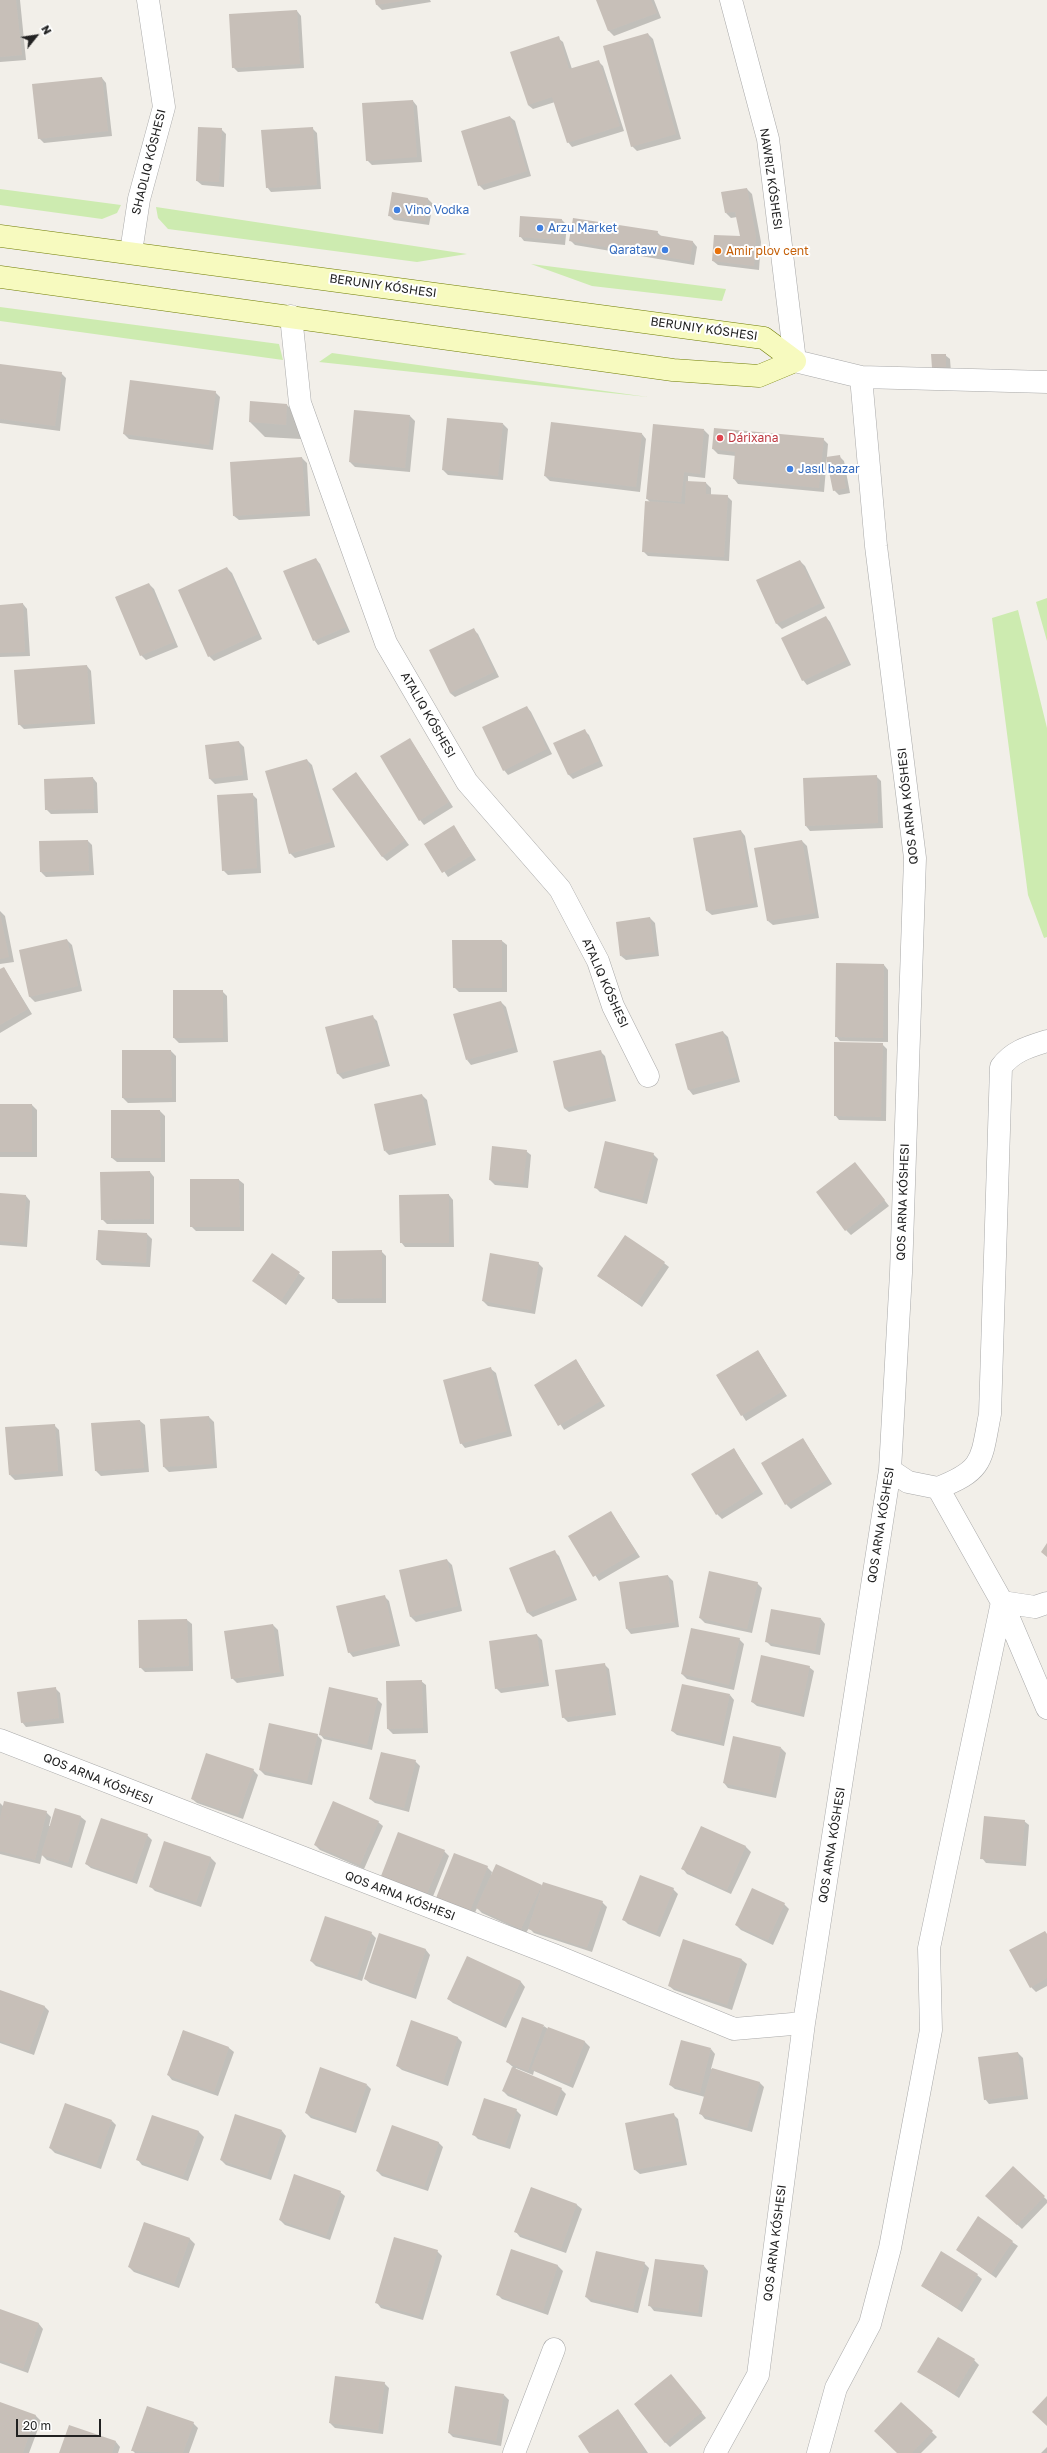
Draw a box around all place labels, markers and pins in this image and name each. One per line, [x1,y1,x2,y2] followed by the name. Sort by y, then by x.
[405,203,469,217] place label: Vino Vodka
[392,205,402,215] marker: Vino Vodka
[548,221,617,235] place label: Arzu Market
[535,223,545,233] marker: Arzu Market
[609,243,657,257] place label: Qarataw
[726,244,809,258] place label: Amir plov cent
[660,245,670,255] marker: Qarataw
[713,246,723,256] marker: Amir plov cent
[728,431,778,445] place label: Dárixana
[715,433,725,443] marker: Dárixana
[798,462,860,476] place label: Jasıl bazar
[785,464,795,474] marker: Jasıl bazar

